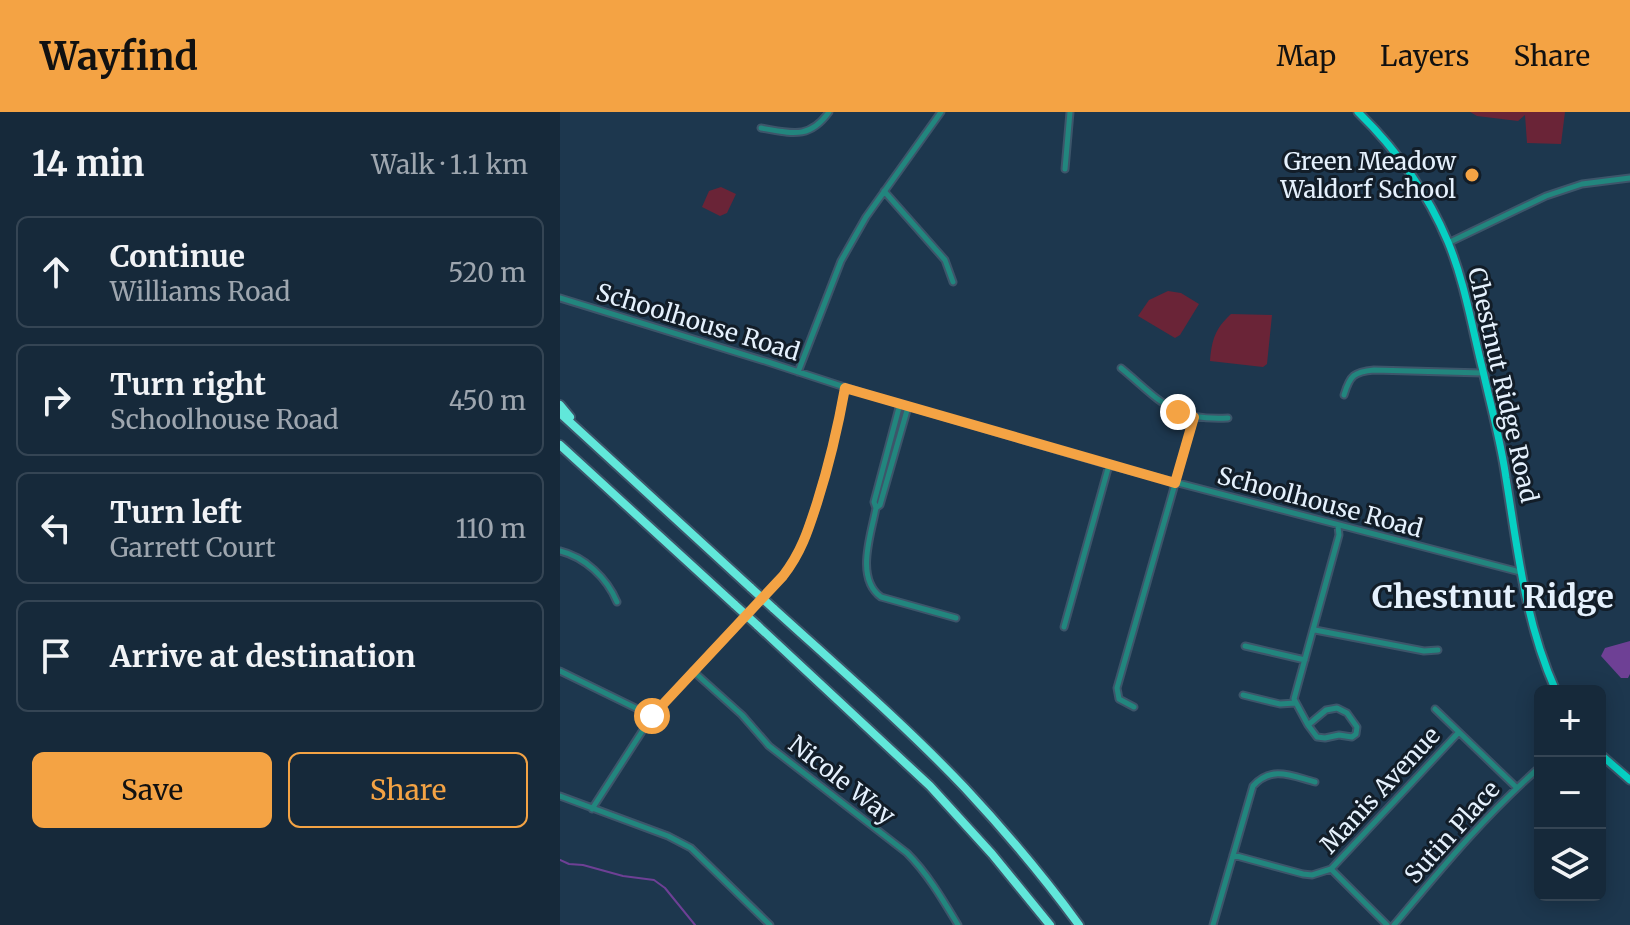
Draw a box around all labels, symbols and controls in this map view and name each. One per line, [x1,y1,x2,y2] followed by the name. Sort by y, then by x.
[40,33,198,80] text: Wayfind
[1276,38,1336,74] text: Map
[1380,38,1469,74] text: Layers
[1513,38,1590,74] text: Share
[32,143,144,185] text: 14 min
[1279,146,1457,205] place label: Green Meadow Waldorf School
[371,148,528,181] text: Walk · 1.1 km
[1463,166,1481,184] marker: Green Meadow Waldorf School
[110,237,245,275] text: Continue
[34,250,78,294] icon: ahead
[448,256,526,289] text: 520 m
[1461,264,1545,506] street label: Chestnut Ridge Road
[110,275,290,308] text: Williams Road
[592,276,804,368] street label: Schoolhouse Road
[110,365,266,403] text: Turn right
[34,378,78,422] icon: right
[449,384,526,417] text: 450 m
[1160,394,1196,430] route end
[110,403,339,436] text: Schoolhouse Road
[1214,460,1426,544] street label: Schoolhouse Road
[110,493,242,531] text: Turn left
[34,506,78,550] icon: left
[456,512,526,545] text: 110 m
[110,531,276,564] text: Garrett Court
[1372,577,1614,617] district label: Chestnut Ridge
[34,634,78,678] icon: arrive
[110,637,416,675] text: Arrive at destination
[1534,685,1606,901] map controls
[1534,685,1606,757] button: +
[634,698,670,734] route start
[1313,720,1447,860] street label: Manis Avenue
[783,729,901,831] street label: Nicole Way
[32,752,272,828] button: Save
[288,752,528,828] button: Share
[1534,757,1606,829] button: −
[1398,774,1506,890] street label: Sutin Place
[1534,829,1606,901] button: layers

